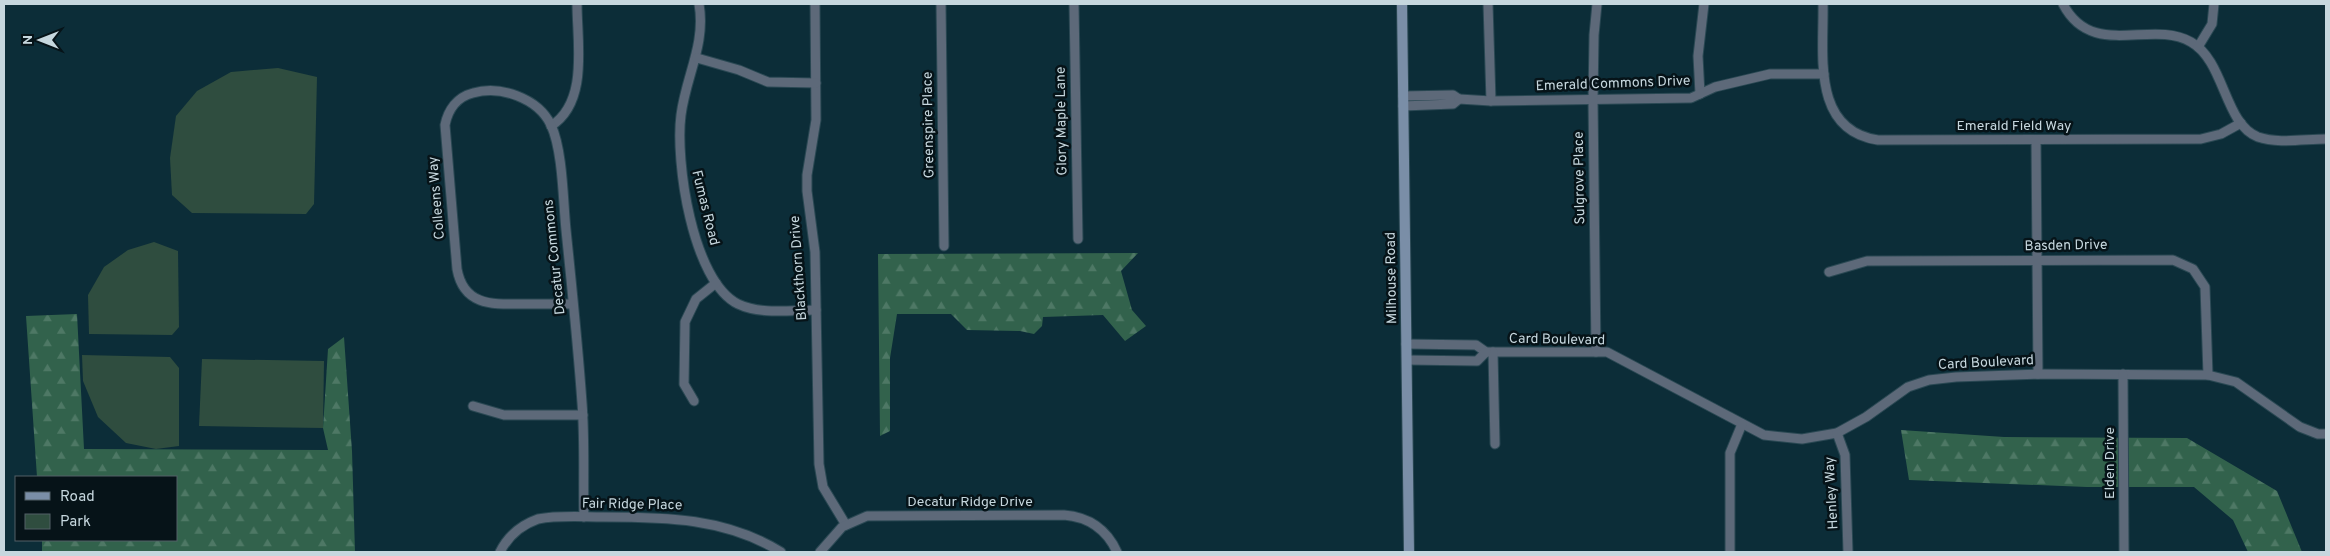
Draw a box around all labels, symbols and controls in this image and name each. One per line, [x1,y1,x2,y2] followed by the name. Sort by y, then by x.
[15,15,65,65] north arrow
[20,35,37,45] text: N
[1053,66,1071,176] street label: Glory Maple Lane
[920,71,938,179] street label: Greenspire Place
[1535,73,1691,95] street label: Emerald Commons Drive
[1956,118,2072,135] street label: Emerald Field Way
[1571,131,1589,225] street label: Sulgrove Place
[425,156,449,240] street label: Colleens Way
[687,169,723,247] street label: Fumas Road
[540,198,570,316] street label: Decatur Commons
[787,215,811,321] street label: Blackthorn Drive
[1383,232,1401,324] street label: Milhouse Road
[2024,237,2108,255] street label: Basden Drive
[1509,331,1605,349] street label: Card Boulevard
[1938,352,2034,374] street label: Card Boulevard
[2102,427,2119,499] street label: Elden Drive
[1822,456,1842,530] street label: Henley Way
[15,476,178,541] legend
[60,488,95,507] text: Road
[907,494,1033,511] street label: Decatur Ridge Drive
[582,496,682,514] street label: Fair Ridge Place
[60,513,91,532] text: Park

